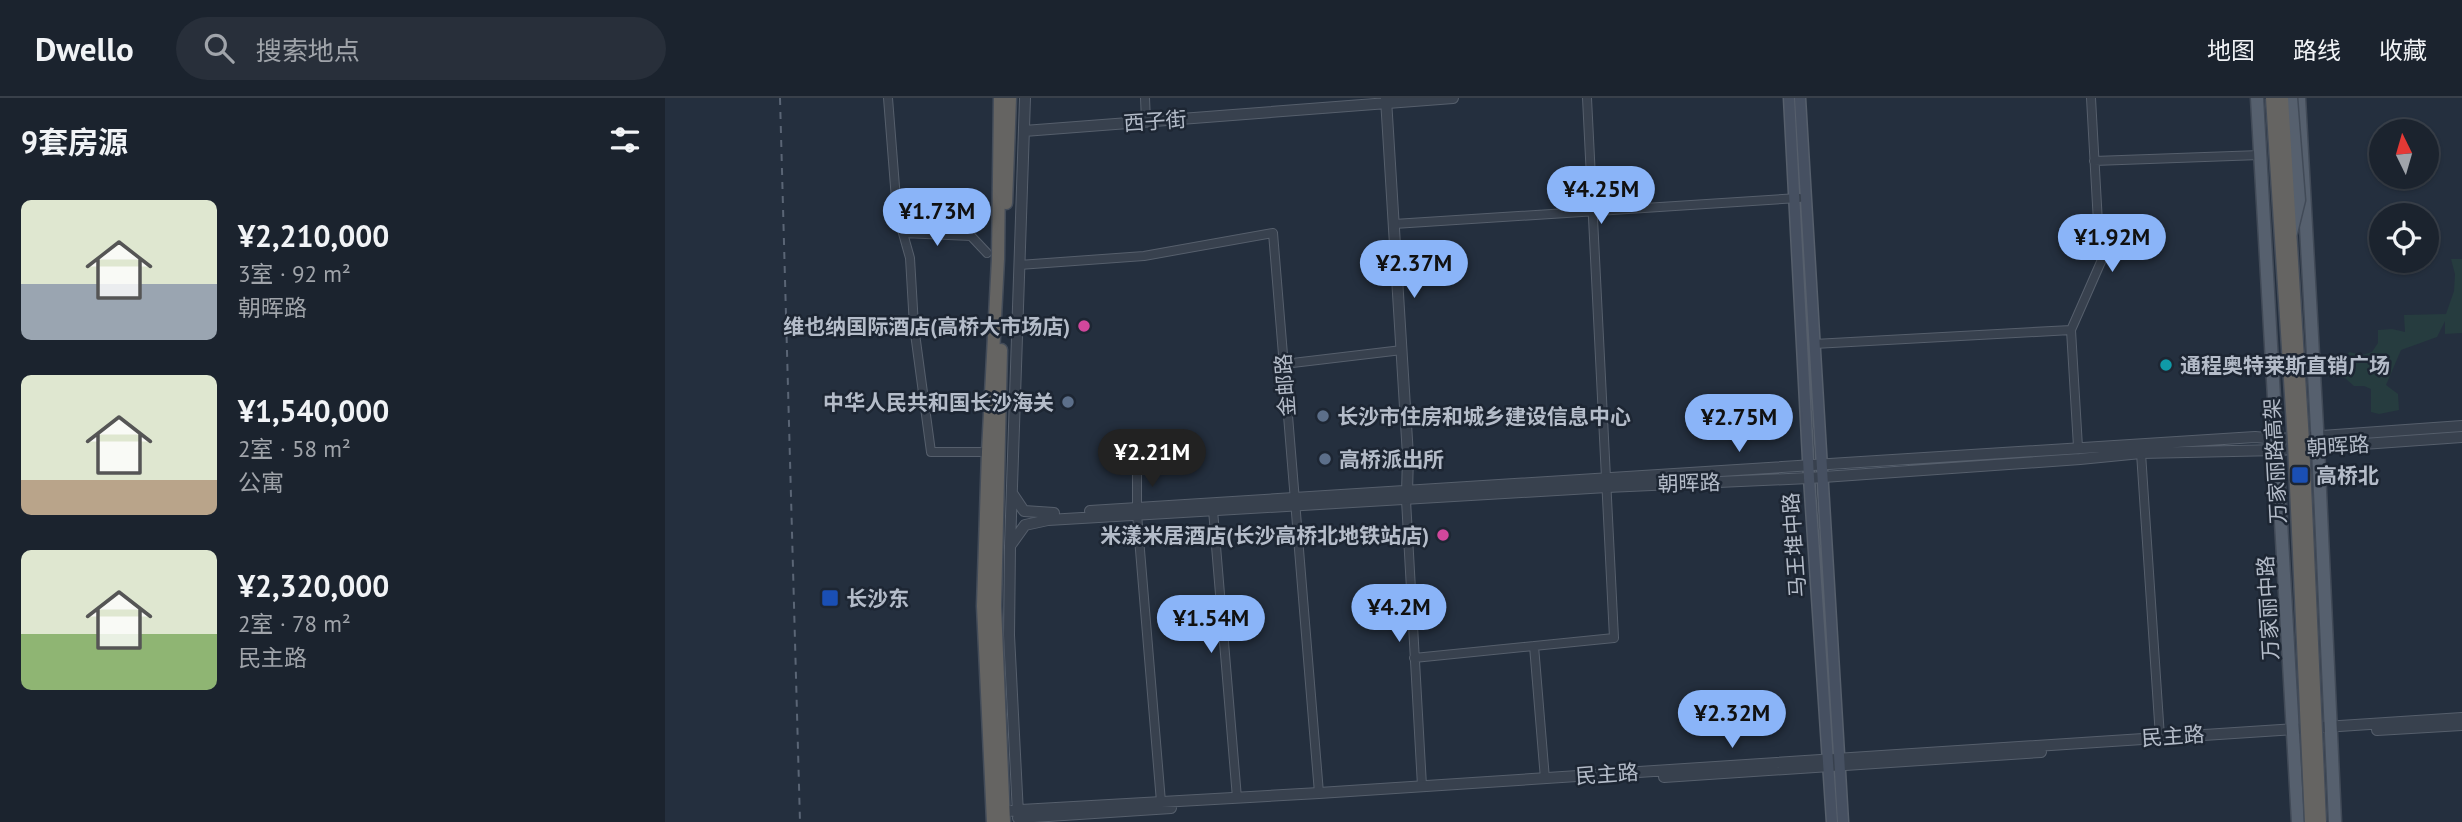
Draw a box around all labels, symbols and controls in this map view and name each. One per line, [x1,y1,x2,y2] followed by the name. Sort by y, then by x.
[176,17,666,80] search box
[35,27,134,70] text: Dwello
[200,29,238,67] icon: search
[256,34,360,67] text: 搜索地点
[2207,35,2255,66] text: 地图
[2293,35,2341,66] text: 路线
[2379,35,2427,66] text: 收藏
[1123,105,1187,137] street label: 西子街
[2369,119,2439,189] north arrow
[2369,119,2439,273] map controls
[606,121,644,159] icon: filters
[21,122,128,161] text: 9套房源
[1544,166,1658,226] pin: ¥4.25M
[1563,174,1639,203] text: ¥4.25M
[880,188,994,248] pin: ¥1.73M
[899,196,975,225] text: ¥1.73M
[2369,203,2439,273] button: locate
[2055,214,2169,274] pin: ¥1.92M
[238,216,389,255] text: ¥2,210,000
[2074,222,2150,251] text: ¥1.92M
[77,228,161,312] icon: home
[1357,240,1471,300] pin: ¥2.37M
[1376,248,1452,277] text: ¥2.37M
[238,259,351,288] text: 3室 · 92 m²
[238,293,307,322] text: 朝晖路
[783,313,1070,340] place label: 维也纳国际酒店(高桥大市场店)
[1076,318,1092,334] marker: 维也纳国际酒店(高桥大市场店)
[2180,352,2390,379] place label: 通程奥特莱斯直销广场
[1269,353,1301,417] street label: 金邮路
[2158,357,2174,373] marker: 通程奥特莱斯直销广场
[823,389,1054,416] place label: 中华人民共和国长沙海关
[238,391,389,430] text: ¥1,540,000
[1060,394,1076,410] marker: 中华人民共和国长沙海关
[1682,394,1796,454] pin: ¥2.75M
[2258,397,2292,525] street label: 万家丽路高架
[1701,402,1777,431] text: ¥2.75M
[77,403,161,487] icon: home
[1337,403,1631,430] place label: 长沙市住房和城乡建设信息中心
[1315,408,1331,424] marker: 长沙市住房和城乡建设信息中心
[1095,430,1209,489] pin: ¥2.21M
[2306,430,2370,462] street label: 朝晖路
[238,434,351,463] text: 2室 · 58 m²
[1114,437,1190,466] text: ¥2.21M
[1339,446,1444,473] place label: 高桥派出所
[1317,451,1333,467] marker: 高桥派出所
[2316,462,2379,489] place label: 高桥北
[2290,465,2310,485] marker: 高桥北
[238,468,284,497] text: 公寓
[1657,468,1721,498] street label: 朝晖路
[1777,492,1811,598] street label: 马王堆中路
[1100,522,1429,549] place label: 米漾米居酒店(长沙高桥北地铁站店)
[1435,527,1451,543] marker: 米漾米居酒店(长沙高桥北地铁站店)
[2252,555,2284,661] street label: 万家丽中路
[238,566,389,605] text: ¥2,320,000
[77,578,161,662] icon: home
[1350,584,1448,644] pin: ¥4.2M
[846,585,909,612] place label: 长沙东
[820,588,840,608] marker: 长沙东
[1367,592,1431,621] text: ¥4.2M
[1154,596,1268,655] pin: ¥1.54M
[1173,603,1249,632] text: ¥1.54M
[238,609,351,638] text: 2室 · 78 m²
[238,643,307,672] text: 民主路
[1675,690,1789,750] pin: ¥2.32M
[1694,698,1770,727] text: ¥2.32M
[2141,720,2205,752] street label: 民主路
[1575,758,1639,790] street label: 民主路

